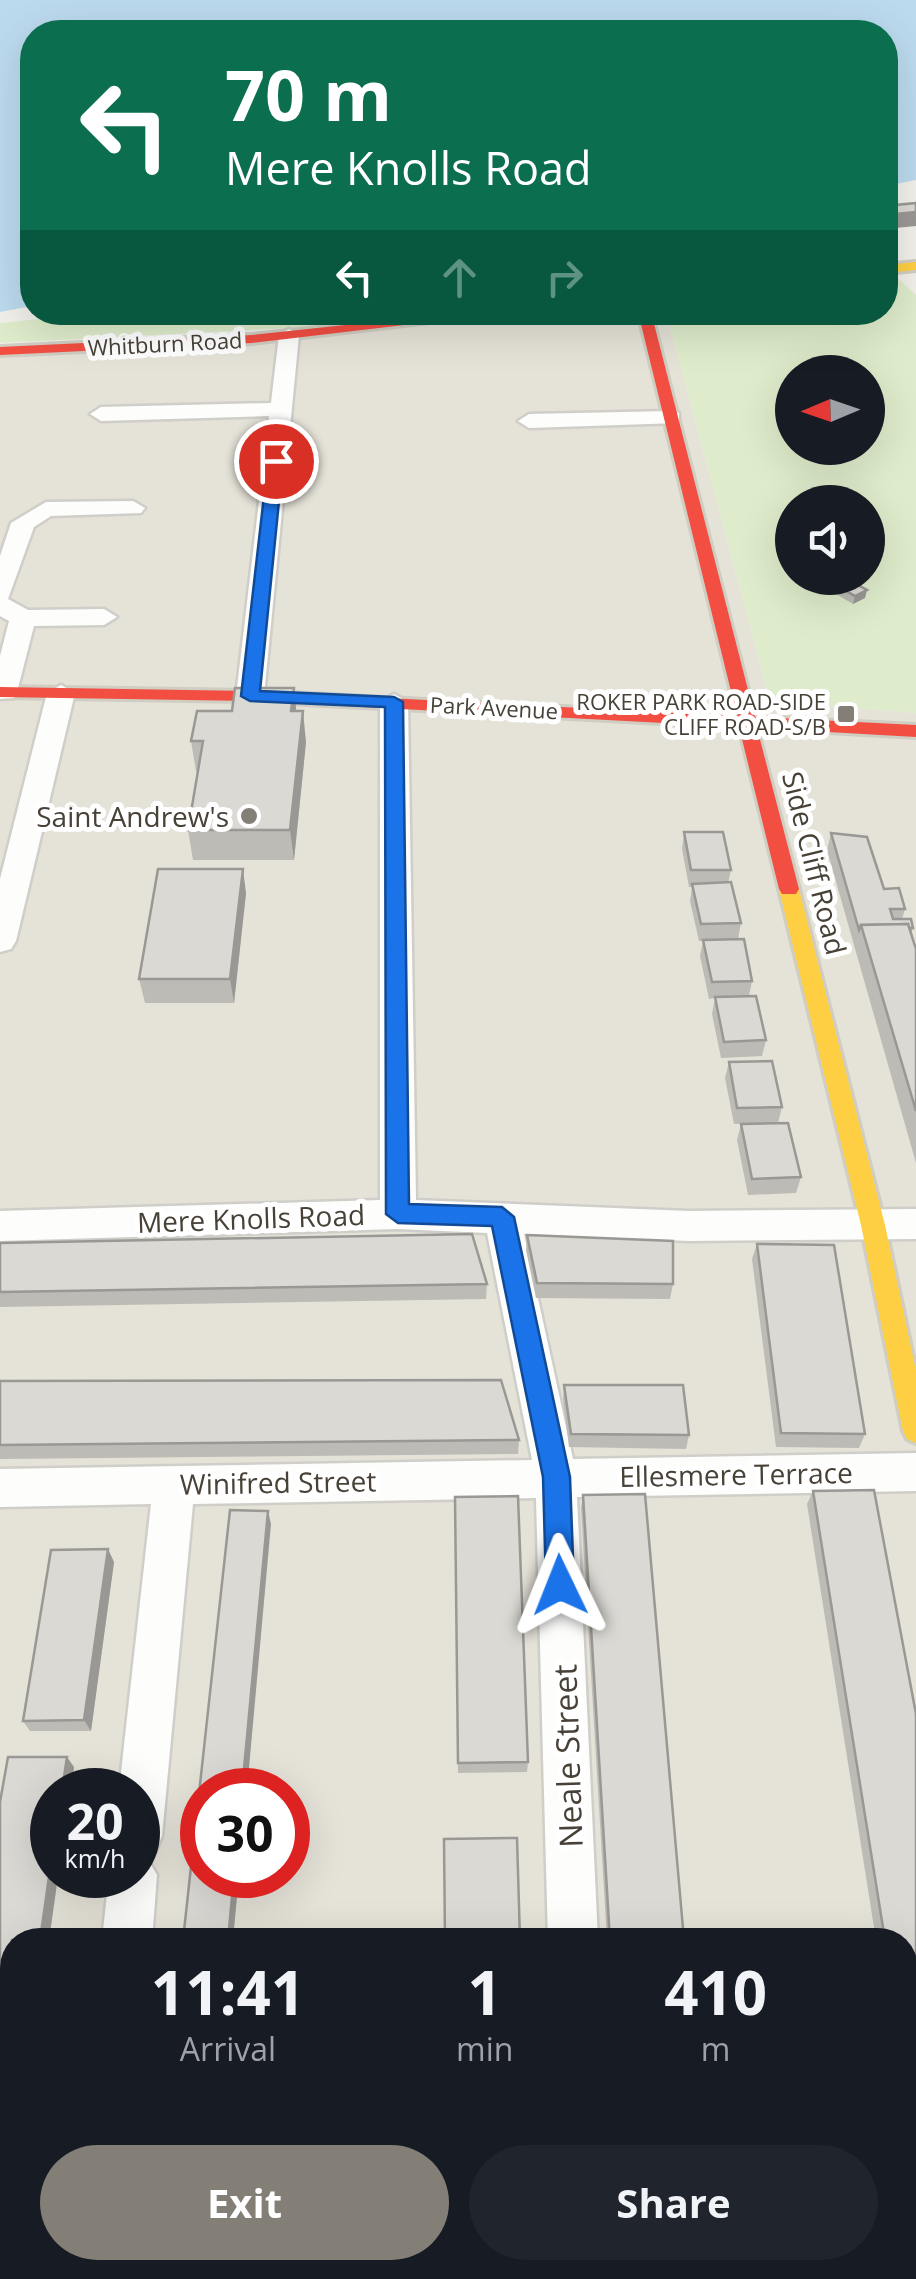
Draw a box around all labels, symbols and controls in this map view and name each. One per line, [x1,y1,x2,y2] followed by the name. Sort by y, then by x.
[225,46,392,142] text: 70 m
[60,60,190,190] icon: left
[225,137,592,198] text: Mere Knolls Road
[327,250,382,305] icon: left
[432,250,487,305] icon: ahead
[537,250,592,305] icon: right
[87,324,243,362] street label: Whitburn Road
[775,355,885,465] north arrow
[775,355,885,595] map controls
[234,419,319,504] pin
[249,434,304,489] icon: arrive
[775,485,885,595] button: sound
[576,686,826,741] place label: ROKER PARK ROAD-SIDE CLIFF ROAD-S/B
[429,689,559,725] street label: Park Avenue
[835,703,857,725] marker: ROKER PARK ROAD-SIDE CLIFF ROAD-S/B
[774,768,856,958] street label: Side Cliff Road
[36,797,229,835] place label: Saint Andrew's
[238,805,260,827] marker: Saint Andrew's
[136,1195,366,1241] street label: Mere Knolls Road
[619,1453,853,1495] street label: Ellesmere Terrace
[180,1461,377,1503] street label: Winifred Street
[508,1533,612,1637] position arrow
[542,1664,592,1848] street label: Neale Street
[180,1768,310,1898] speed limit sign: 30
[66,1787,124,1855] text: 20
[65,1841,125,1875] text: km/h
[151,1951,305,2033] text: 11:41
[468,1951,502,2033] text: 1
[664,1951,767,2033] text: 410
[180,2027,276,2070] text: Arrival
[456,2027,513,2070] text: min
[701,2027,730,2070] text: m
[40,2145,449,2260] button: Exit
[469,2145,878,2260] button: Share

